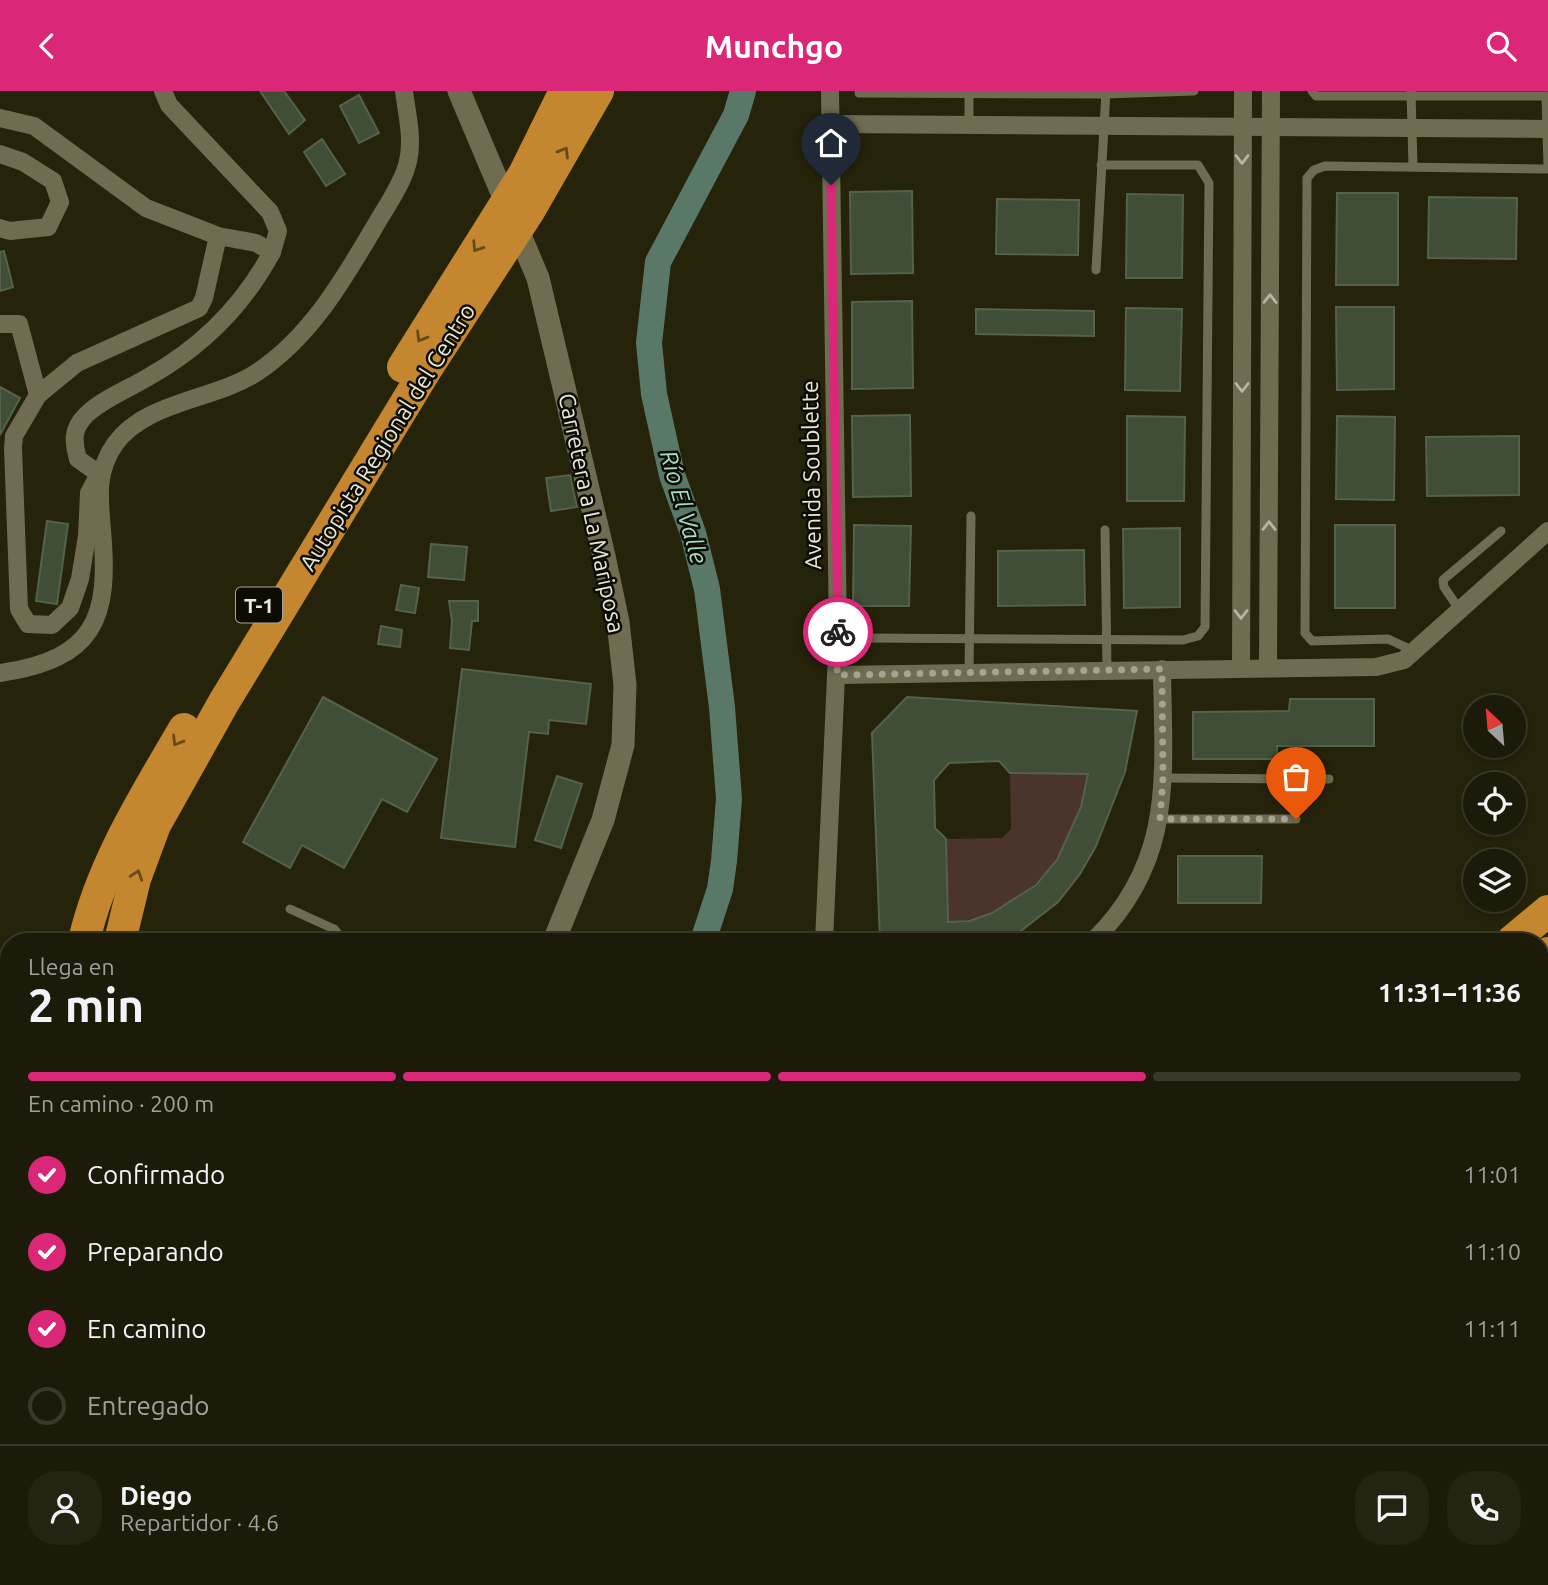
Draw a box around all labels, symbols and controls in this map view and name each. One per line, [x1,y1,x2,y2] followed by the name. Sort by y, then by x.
[28,27,66,65] icon: back
[1482,27,1520,65] icon: search
[705,28,843,64] text: Munchgo
[801,113,861,185] pin
[812,124,850,162] icon: home
[556,147,569,160] one-way arrow
[1234,154,1250,165] one-way arrow
[473,239,485,252] one-way arrow
[1262,293,1278,304] one-way arrow
[294,299,480,575] street label: Autopista Regional del Centro
[417,329,430,342] one-way arrow
[797,380,825,570] street label: Avenida Soublette
[1234,382,1250,392] one-way arrow
[554,391,630,635] street label: Carretera a La Mariposa
[655,447,713,567] water label: Río El Valle
[1261,521,1277,531] one-way arrow
[236,587,282,623] road number: T-1
[803,597,873,667] courier
[1233,609,1249,620] one-way arrow
[819,613,857,651] icon: bike
[1463,695,1526,758] north arrow
[1463,695,1526,912] map controls
[172,734,185,747] one-way arrow
[1266,747,1326,819] pin
[1277,758,1315,796] icon: bag
[1463,772,1526,835] button: locate
[1463,849,1526,912] button: layers
[129,870,143,882] one-way arrow
[28,954,115,979] text: Llega en
[1378,978,1521,1007] text: 11:31–11:36
[28,979,144,1031] text: 2 min
[28,1091,214,1116] text: En camino · 200 m
[28,1156,66,1194] icon: check
[87,1160,225,1189] text: Confirmado
[1463,1162,1521,1187] text: 11:01
[28,1233,66,1271] icon: check
[87,1237,224,1266] text: Preparando
[1463,1239,1521,1264] text: 11:10
[28,1310,66,1348] icon: check
[87,1314,207,1343] text: En camino
[1463,1316,1521,1341] text: 11:11
[87,1391,210,1420] text: Entregado
[28,1471,102,1545] button: person
[1355,1471,1429,1545] button: chat
[1447,1471,1521,1545] button: phone
[120,1481,192,1510] text: Diego
[120,1510,279,1535] text: Repartidor · 4.6

